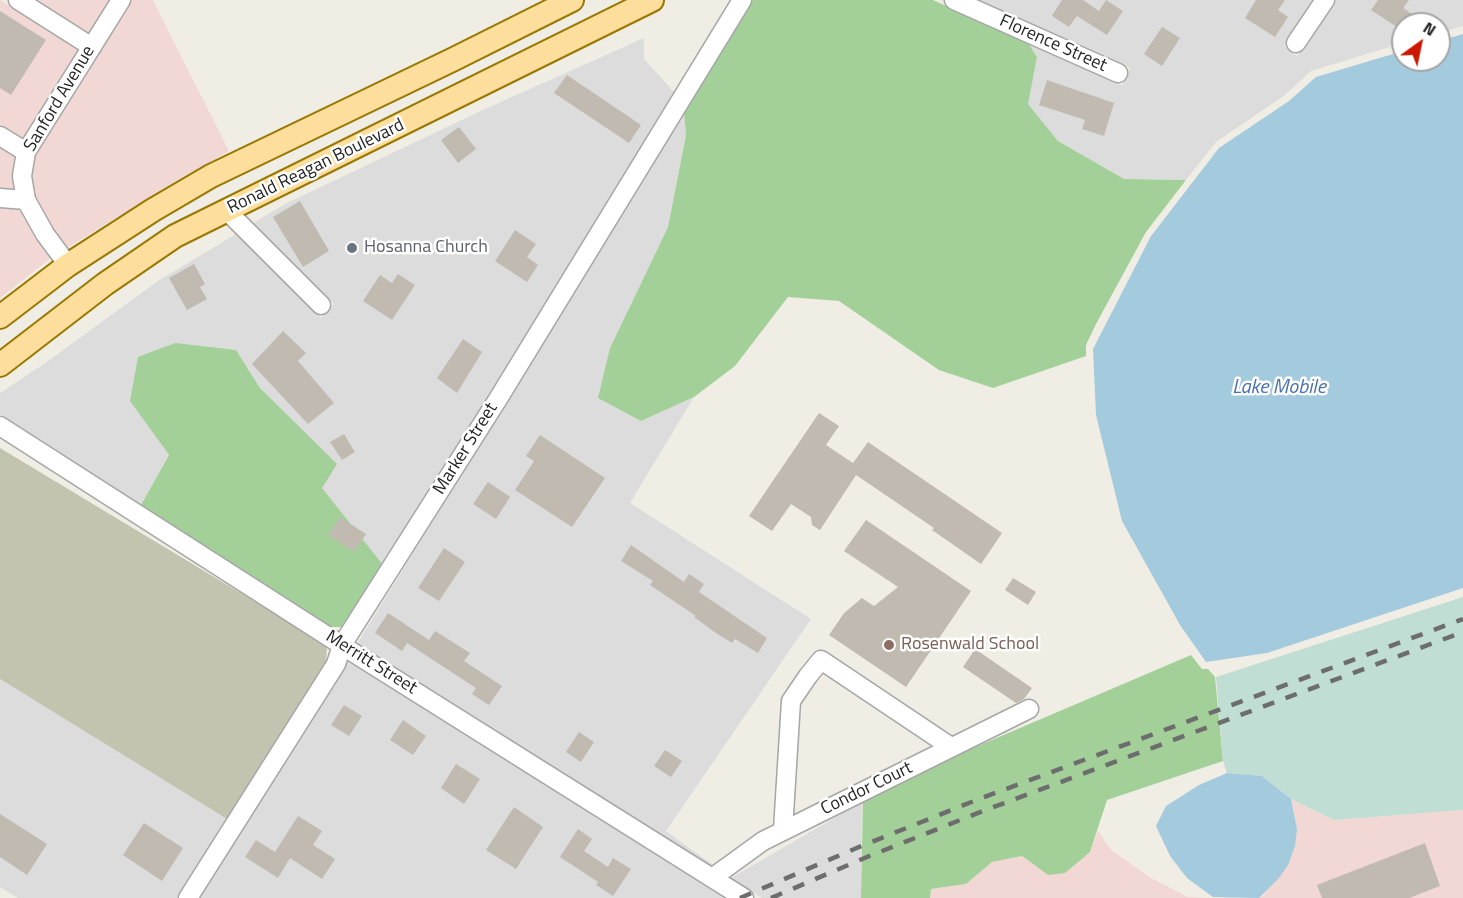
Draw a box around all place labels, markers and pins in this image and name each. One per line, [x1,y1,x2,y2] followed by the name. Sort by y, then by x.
[364,237,488,259] place label: Hosanna Church
[345,241,359,255] marker: Hosanna Church
[901,634,1039,656] place label: Rosenwald School
[882,638,896,652] marker: Rosenwald School

